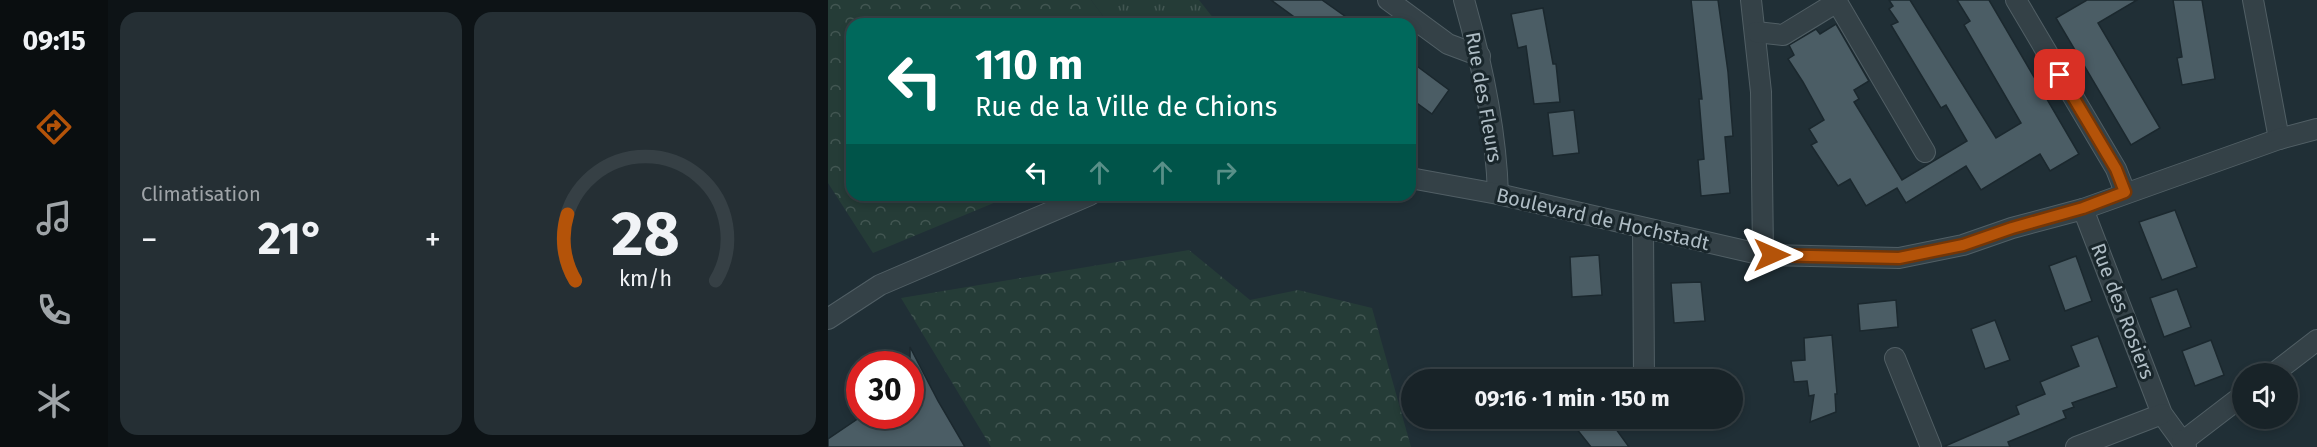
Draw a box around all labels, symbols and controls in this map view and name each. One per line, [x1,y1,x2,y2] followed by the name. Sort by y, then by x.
[22,25,86,57] text: 09:15
[1461,30,1507,164] street label: Rue des Fleurs
[975,40,1083,90] text: 110 m
[876,42,954,120] icon: left
[2034,49,2085,100] pin
[2043,58,2076,91] icon: arrive
[975,91,1277,123] text: Rue de la Ville de Chions
[33,106,75,148] icon: directions
[1020,156,1053,189] icon: left
[1083,156,1116,189] icon: ahead
[1146,156,1179,189] icon: ahead
[1209,156,1242,189] icon: right
[141,182,261,206] text: Climatisation
[1494,183,1713,255] street label: Boulevard de Hochstadt
[33,197,75,239] icon: music
[611,197,679,272] text: 28
[258,212,324,266] text: 21°
[141,220,158,260] text: −
[425,220,441,260] text: +
[1740,223,1804,287] position arrow
[2086,240,2160,382] street label: Rue des Rosiers
[618,266,672,292] text: km/h
[33,289,75,331] icon: phone
[846,351,924,429] speed limit sign: 30
[2232,363,2298,429] map controls
[2232,363,2298,429] button: sound
[33,380,75,422] icon: climate
[1474,385,1670,412] text: 09:16 · 1 min · 150 m

